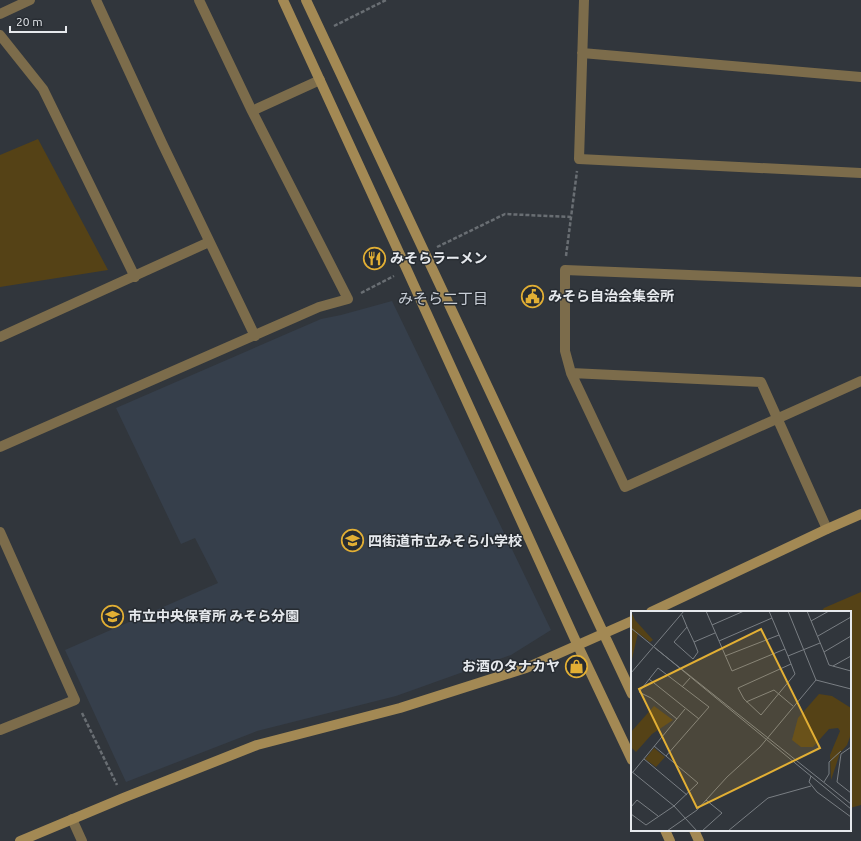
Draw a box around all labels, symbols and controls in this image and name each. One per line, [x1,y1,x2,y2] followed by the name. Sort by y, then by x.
[10,8,66,34] scale bar
[16,15,43,28] text: 20 m
[362,245,388,271] restaurant icon: みそらラーメン
[390,250,487,266] place label: みそらラーメン
[519,283,545,309] public building icon: みそら自治会集会所
[548,288,674,304] place label: みそら自治会集会所
[398,290,488,307] district label: みそら二丁目
[339,528,365,554] school or university icon: 四街道市立みそら小学校
[368,533,522,549] place label: 四街道市立みそら小学校
[100,603,126,629] school or university icon: 市立中央保育所 みそら分園
[128,608,299,624] place label: 市立中央保育所 みそら分園
[631,611,851,831] inset map
[563,653,589,679] shop icon: お酒のタナカヤ
[462,658,560,674] place label: お酒のタナカヤ

